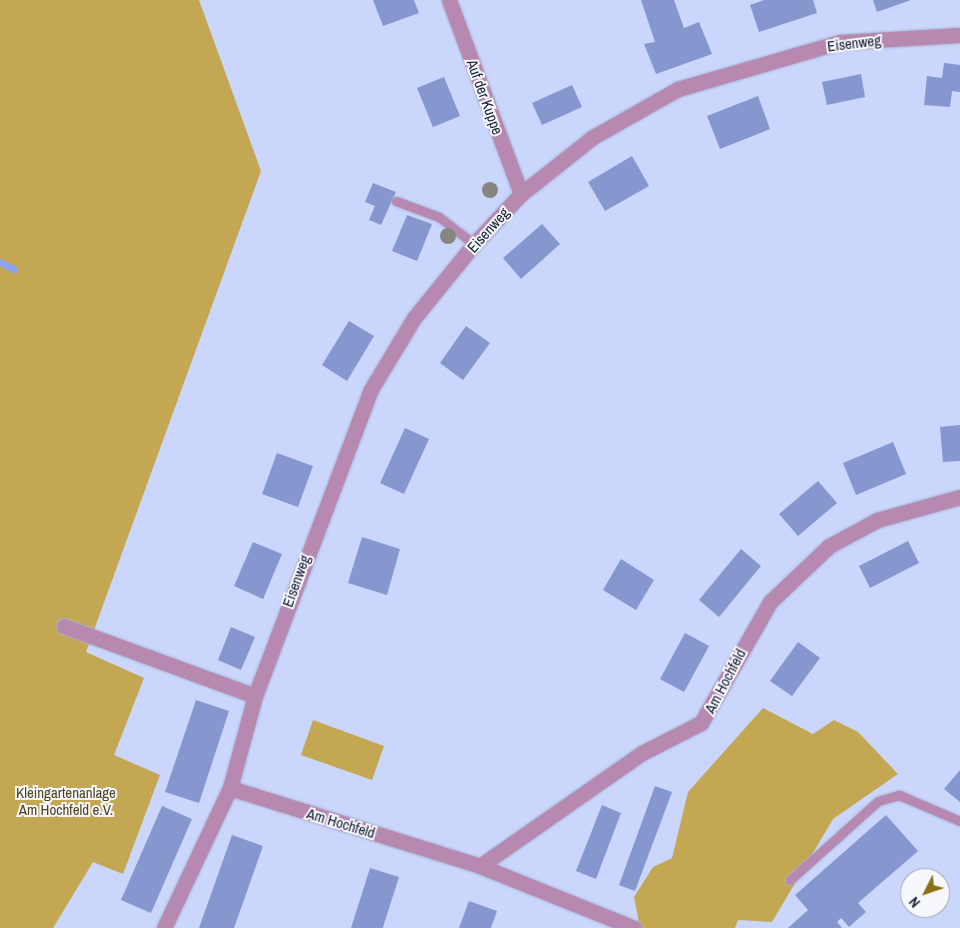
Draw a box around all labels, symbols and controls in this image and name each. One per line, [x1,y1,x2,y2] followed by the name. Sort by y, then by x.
[826,31,882,55] street label: Eisenweg
[463,57,507,137] street label: Auf der Kuppe
[463,204,513,256] street label: Eisenweg
[278,553,314,609] street label: Eisenweg
[701,646,749,716] street label: Am Hochfeld
[16,783,116,818] park label: Kleingartenanlage Am Hochfeld e.V.
[305,804,377,842] street label: Am Hochfeld
[900,868,950,918] north arrow
[905,893,924,911] text: N

